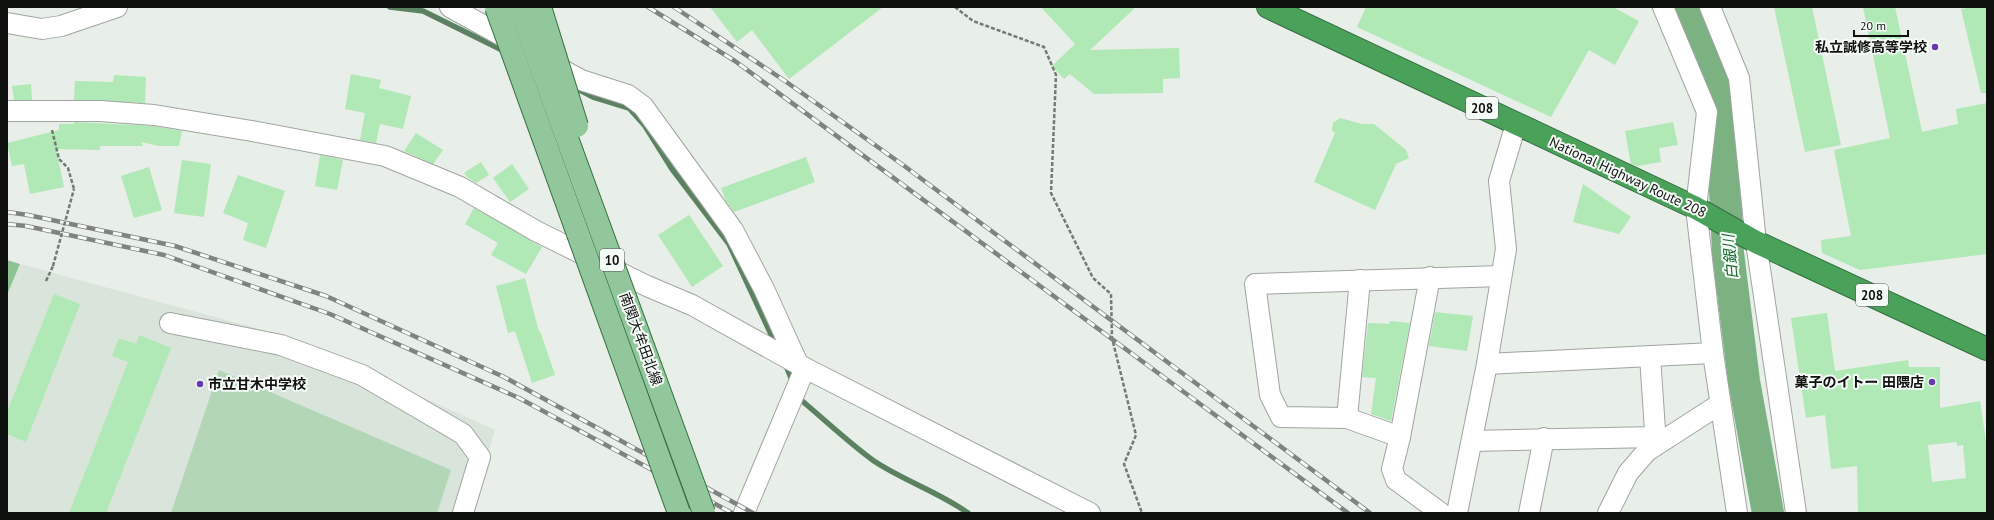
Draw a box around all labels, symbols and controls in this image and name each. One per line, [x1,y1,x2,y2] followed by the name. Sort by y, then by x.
[1854,12,1908,38] scale bar
[1860,18,1886,33] text: 20 m
[1815,38,1927,56] place label: 私立誠修高等学校
[1930,42,1940,52] marker: 私立誠修高等学校
[1466,97,1498,119] road number: 208
[1547,133,1709,221] street label: National Highway Route 208
[1718,232,1741,280] water label: 白銀川
[600,249,624,271] road number: 10
[1856,284,1888,306] road number: 208
[616,290,666,388] street label: 南関大牟田北線
[1794,373,1924,391] place label: 菓子のイトー 田隈店
[208,375,306,393] place label: 市立甘木中学校
[1927,377,1937,387] marker: 菓子のイトー 田隈店
[195,379,205,389] marker: 市立甘木中学校

